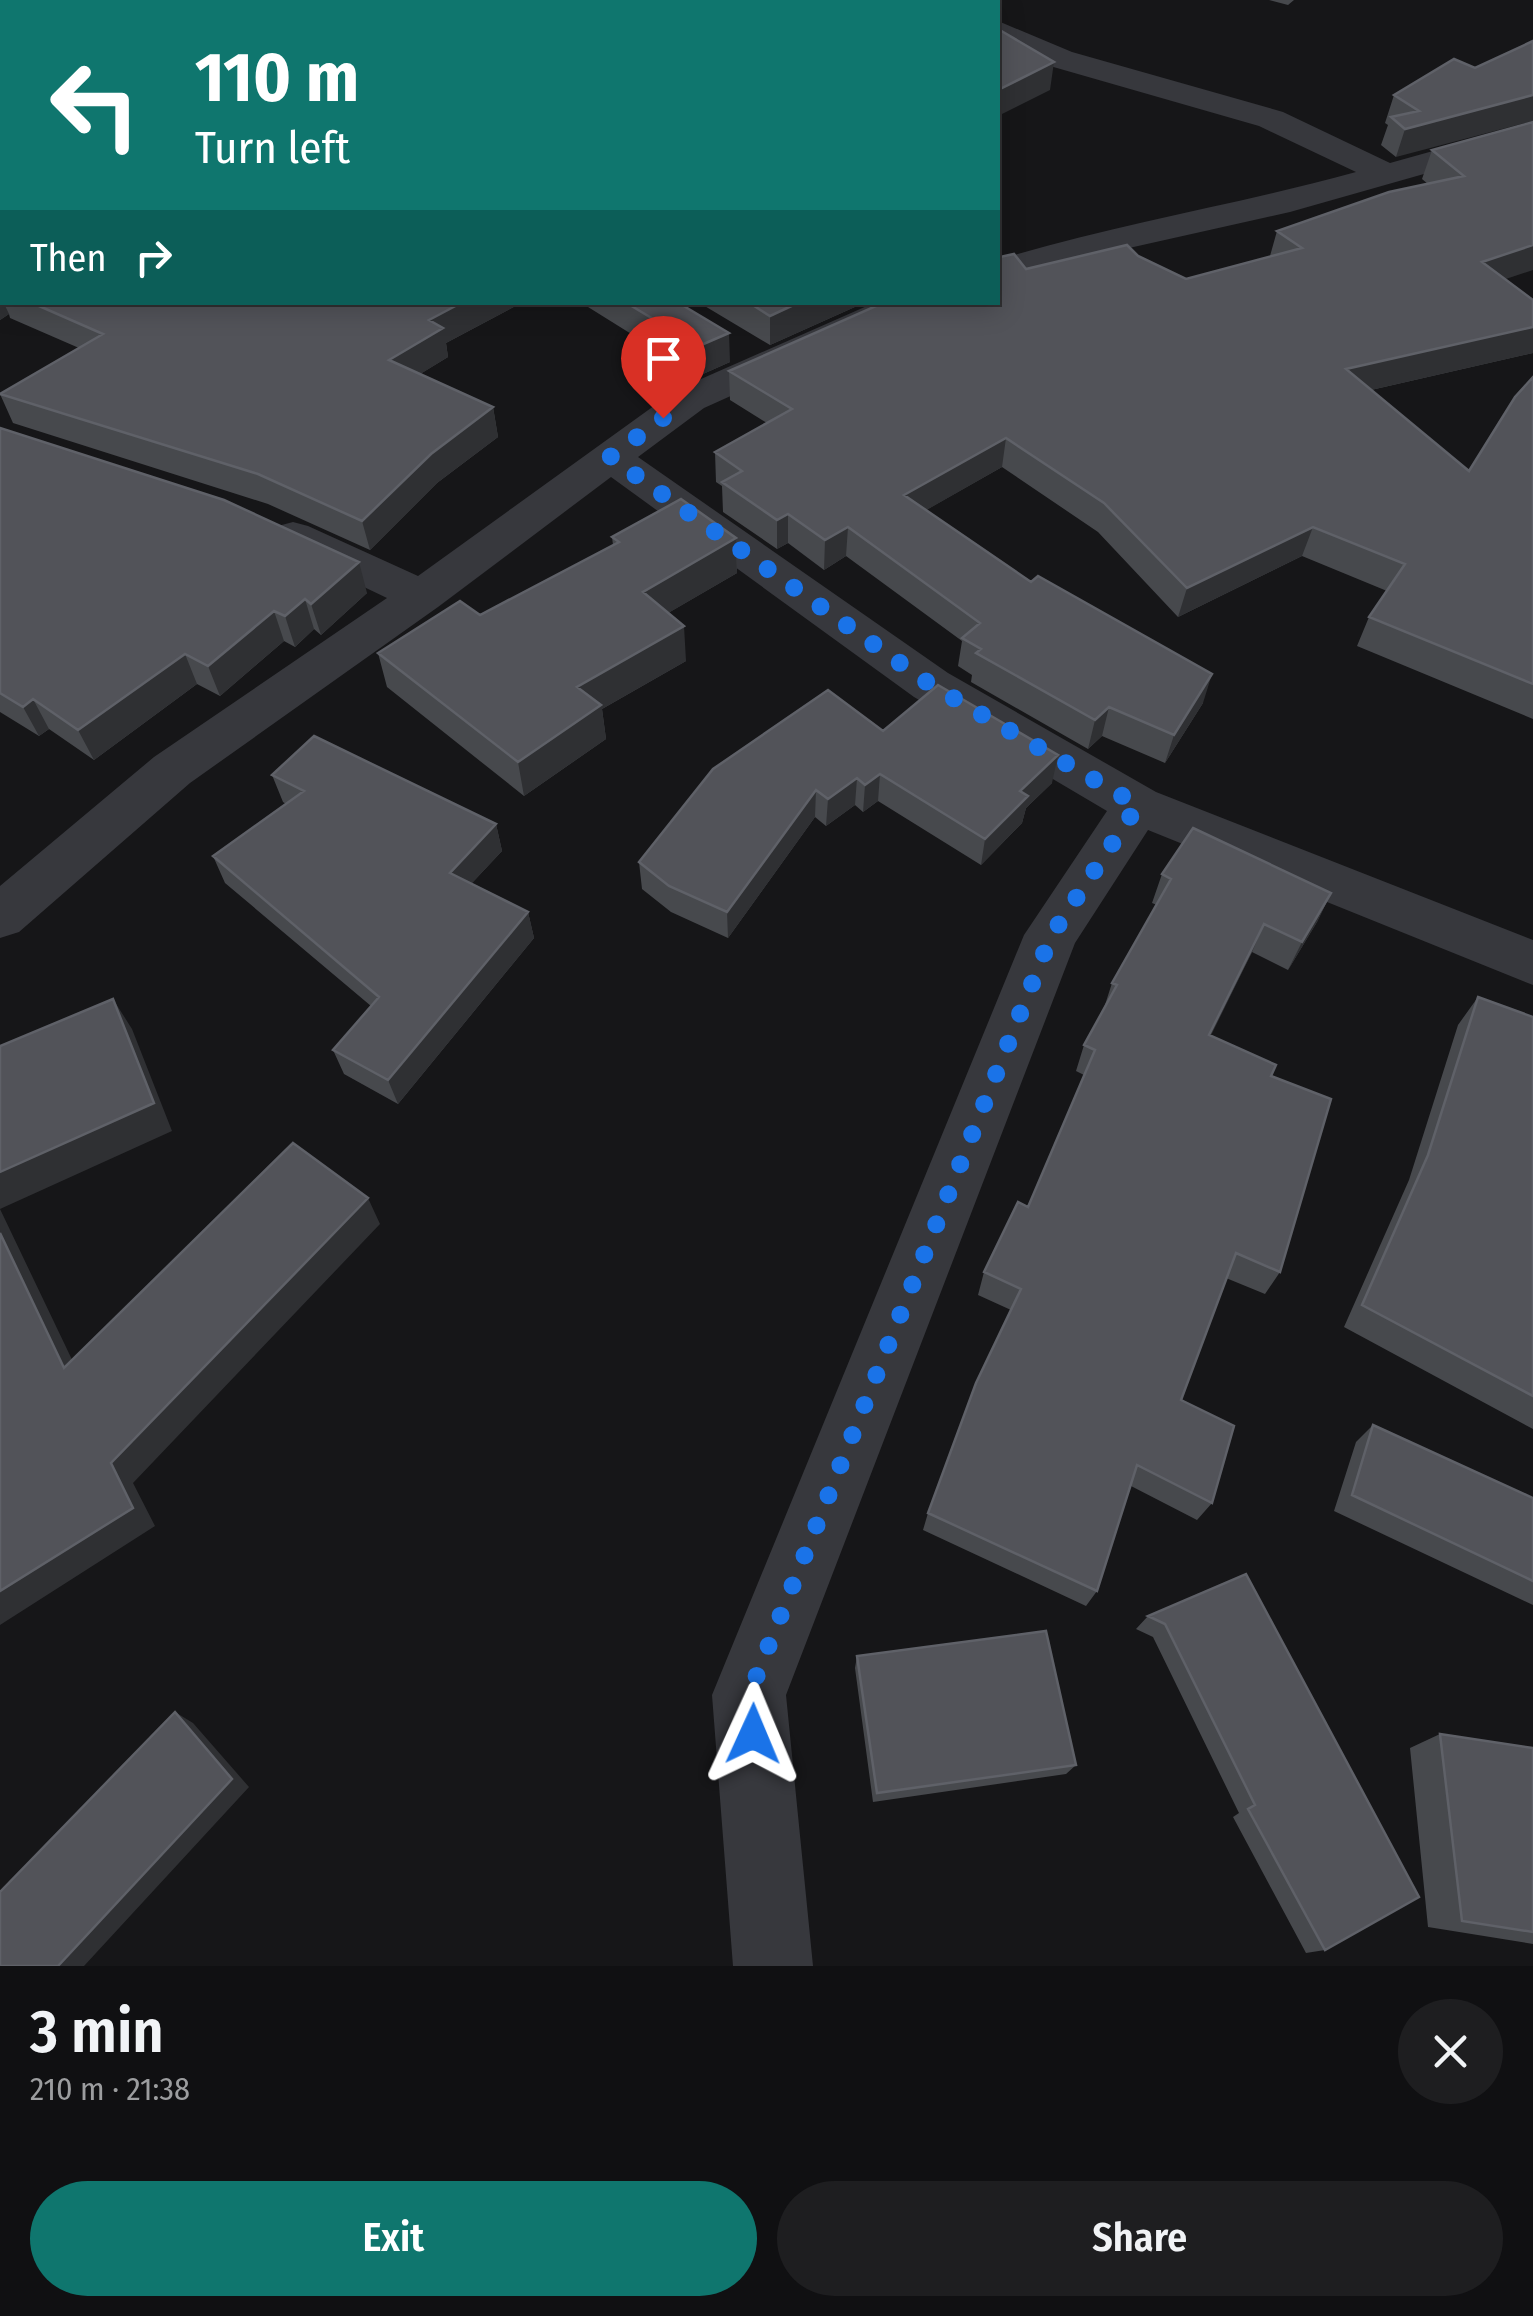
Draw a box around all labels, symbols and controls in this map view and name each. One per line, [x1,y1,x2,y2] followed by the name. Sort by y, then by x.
[195,36,359,120] text: 110 m
[30,40,160,170] icon: left
[195,121,350,175] text: Turn left
[126,230,181,285] icon: right
[30,235,106,281] text: Then
[621,316,706,419] pin
[636,331,691,386] icon: arrive
[701,1682,805,1786] position arrow
[30,1996,164,2068] text: 3 min
[1398,1999,1503,2104] button: close
[30,2070,190,2108] text: 210 m · 21:38
[30,2181,757,2296] button: Exit
[777,2181,1503,2296] button: Share

